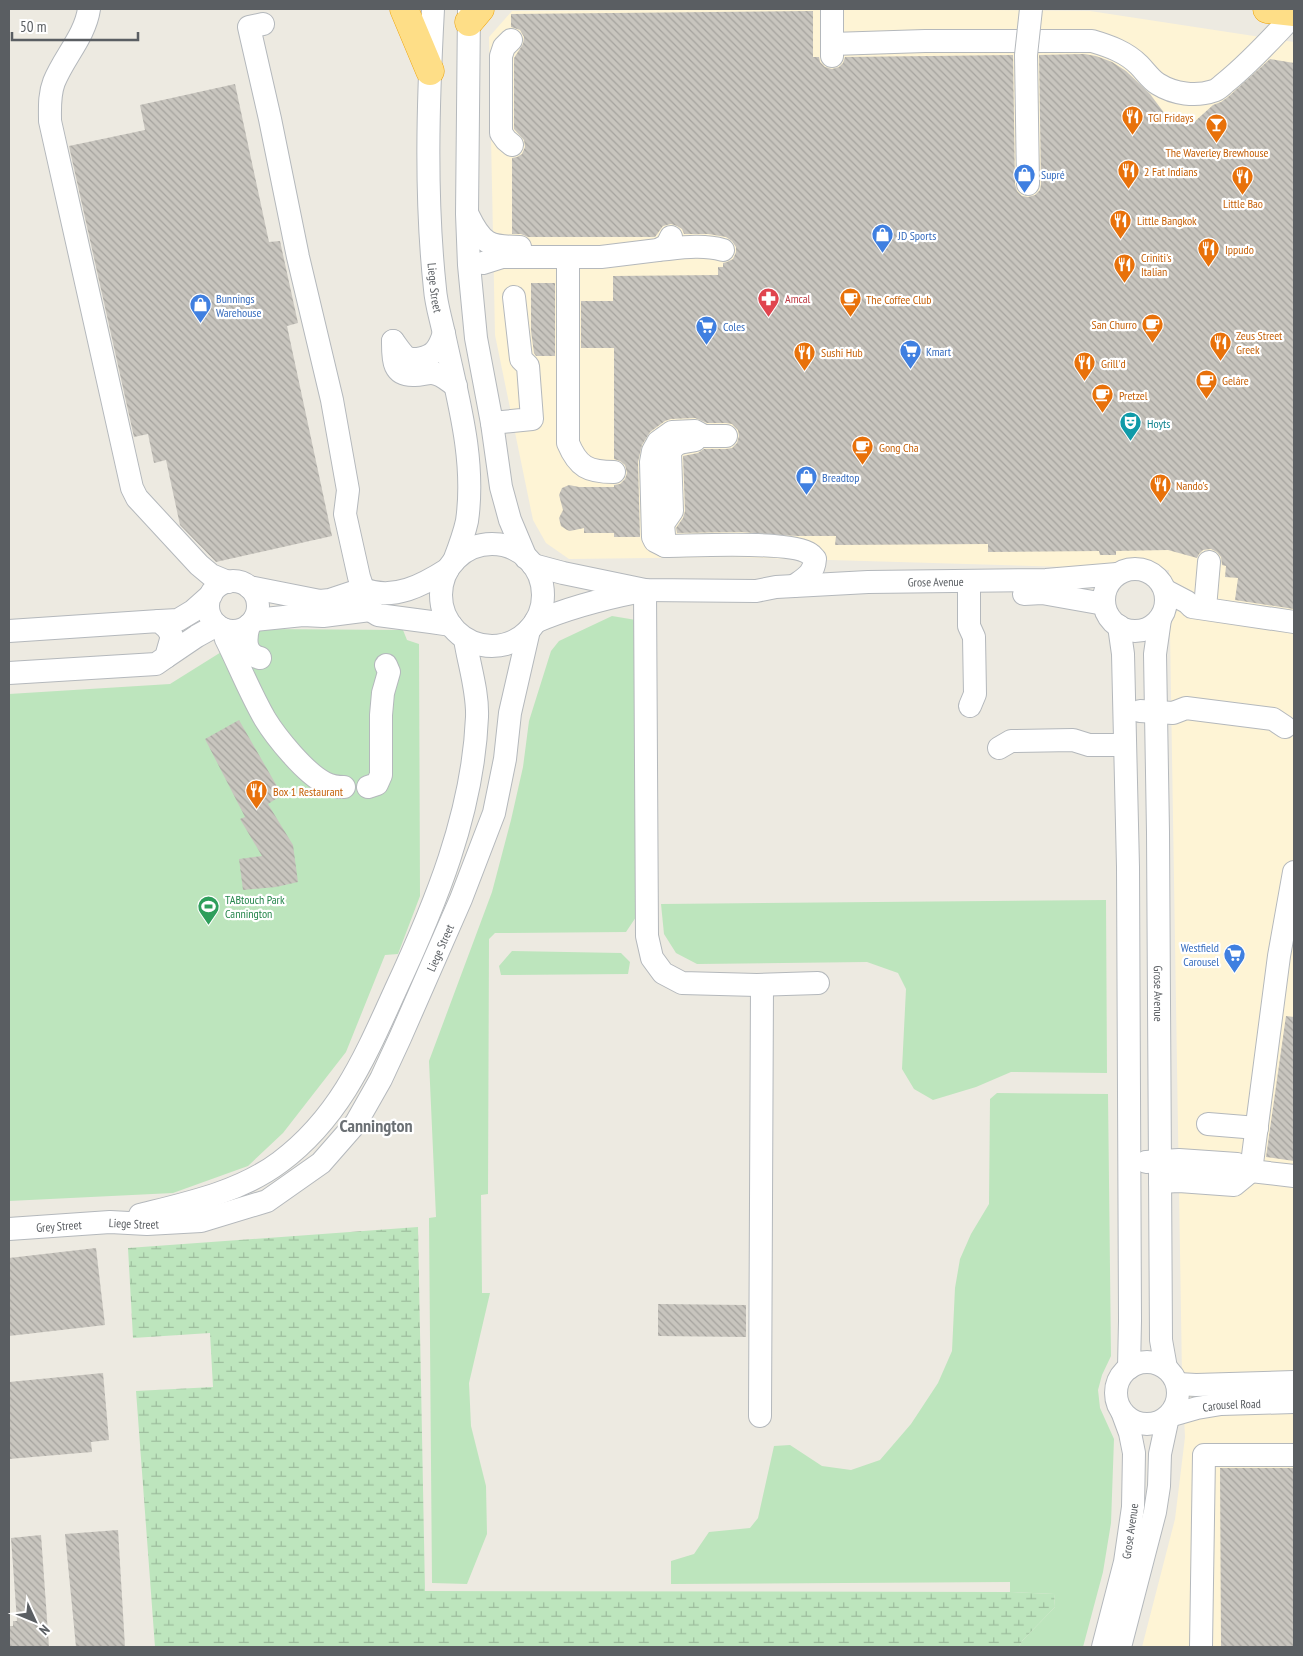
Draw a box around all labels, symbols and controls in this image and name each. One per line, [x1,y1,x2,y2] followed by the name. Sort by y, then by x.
[12,10,139,42] scale bar
[20,17,46,36] text: 50 m
[1120,105,1144,136] restaurant icon: TGI Fridays
[1148,110,1194,125] place label: TGI Fridays
[1205,113,1229,144] bar icon: The Waverley Brewhouse
[1165,145,1269,160] place label: The Waverley Brewhouse
[1116,159,1140,190] restaurant icon: 2 Fat Indians
[1013,162,1037,193] shop icon: Supré
[1144,164,1198,179] place label: 2 Fat Indians
[1231,164,1255,195] restaurant icon: Little Bao
[1041,167,1065,182] place label: Supré
[1223,196,1263,211] place label: Little Bao
[1109,208,1133,239] restaurant icon: Little Bangkok
[1137,213,1197,228] place label: Little Bangkok
[870,223,894,254] shop icon: JD Sports
[897,228,936,243] place label: JD Sports
[1197,237,1221,268] restaurant icon: Ippudo
[1225,242,1254,257] place label: Ippudo
[1141,250,1172,279] place label: Criniti's Italian
[1113,252,1137,283] restaurant icon: Criniti's Italian
[425,262,446,315] street label: Liege Street
[757,286,781,317] pharmacy icon: Amcal
[838,287,862,318] cafe icon: The Coffee Club
[216,291,261,320] place label: Bunnings Warehouse
[785,291,811,306] place label: Amcal
[866,292,932,307] place label: The Coffee Club
[188,293,212,324] shop icon: Bunnings Warehouse
[1141,312,1165,343] cafe icon: San Churro
[695,314,719,345] supermarket icon: Coles
[1092,317,1137,332] place label: San Churro
[723,319,745,334] place label: Coles
[1236,328,1283,357] place label: Zeus Street Greek
[1208,330,1232,361] restaurant icon: Zeus Street Greek
[898,339,922,370] supermarket icon: Kmart
[793,340,817,371] restaurant icon: Sushi Hub
[926,344,952,359] place label: Kmart
[821,345,863,360] place label: Sushi Hub
[1073,351,1097,382] restaurant icon: Grill'd
[1101,356,1126,371] place label: Grill'd
[1194,368,1218,399] cafe icon: Geláre
[1222,373,1249,388] place label: Geláre
[1091,383,1115,414] cafe icon: Pretzel
[1119,388,1148,403] place label: Pretzel
[1119,411,1143,442] theatre icon: Hoyts
[1147,416,1170,431] place label: Hoyts
[851,435,875,466] cafe icon: Gong Cha
[879,440,919,455] place label: Gong Cha
[794,465,818,496] shop icon: Breadtop
[822,470,860,485] place label: Breadtop
[1148,473,1172,504] restaurant icon: Nando's
[1176,478,1208,493] place label: Nando's
[908,573,964,589] street label: Grose Avenue
[245,779,269,810] restaurant icon: Box 1 Restaurant
[273,784,344,799] place label: Box 1 Restaurant
[225,892,285,921] place label: TABtouch Park Cannington
[197,894,221,925] sports icon: TABtouch Park Cannington
[423,921,457,974] street label: Liege Street
[1181,940,1219,969] place label: Westfield Carousel
[1223,942,1247,973] supermarket icon: Westfield Carousel
[1151,966,1167,1022] street label: Grose Avenue
[339,1114,413,1137] district label: Cannington
[108,1214,160,1232] street label: Liege Street
[36,1216,83,1235] street label: Grey Street
[1201,1395,1261,1414] street label: Carousel Road
[1118,1503,1141,1560] street label: Grose Avenue
[10,1596,60,1646] north arrow
[35,1621,53,1639] text: N

